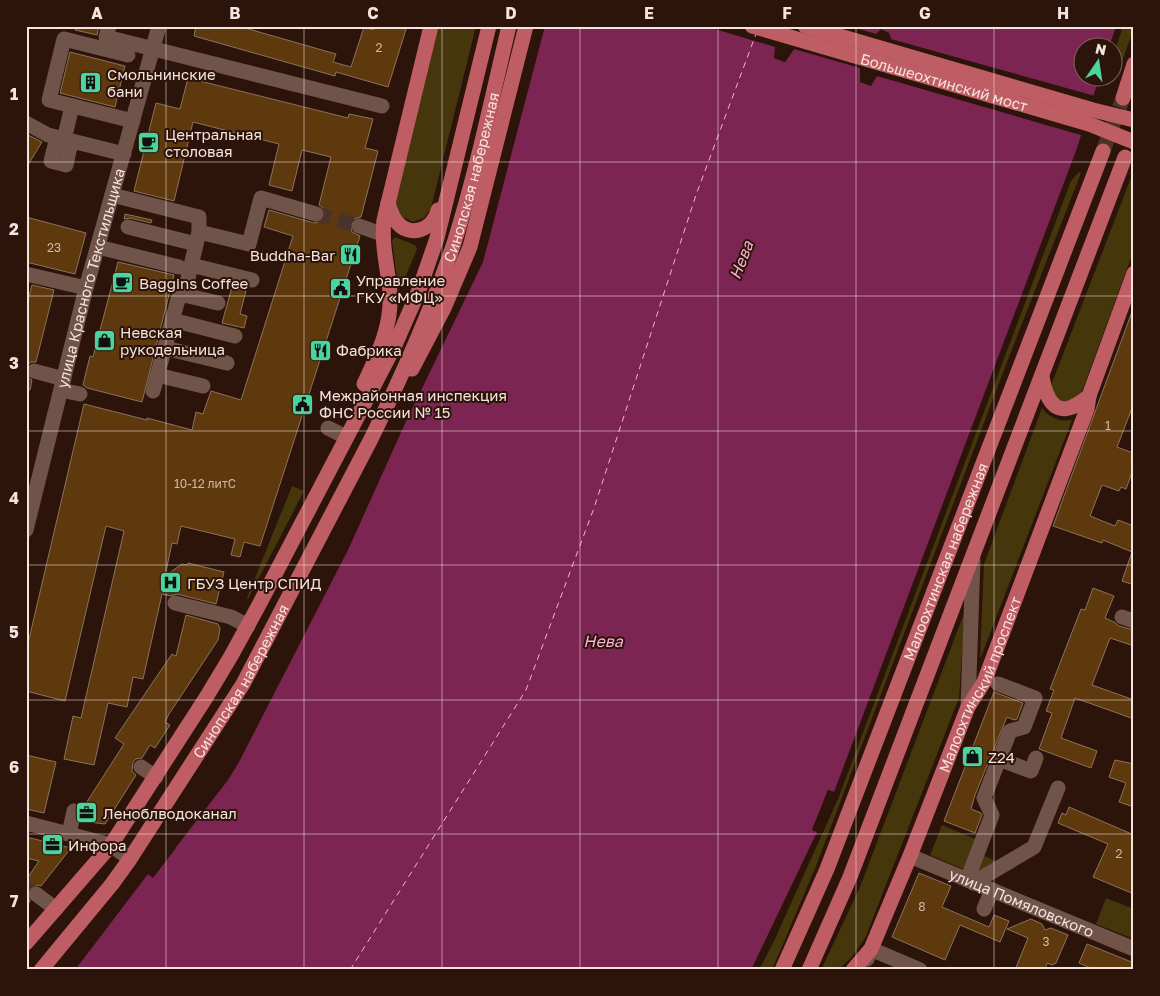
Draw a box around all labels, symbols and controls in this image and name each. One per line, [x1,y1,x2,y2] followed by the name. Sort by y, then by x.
[91,3,103,23] text: A
[229,3,241,23] text: B
[367,3,379,23] text: C
[505,3,517,23] text: D
[644,3,654,23] text: E
[782,3,792,23] text: F
[919,3,931,23] text: G
[1057,3,1069,23] text: H
[1072,38,1122,88] north arrow
[1094,39,1108,58] text: N
[376,40,383,55] house number: 2
[858,49,1030,115] street label: Большеохтинский мост
[107,65,216,100] place label: Смольнинские бани
[79,71,103,95] building icon: Смольнинские бани
[10,84,18,104] text: 1
[439,90,502,265] street label: Синопская набережная
[165,125,262,160] place label: Центральная столовая
[137,131,161,155] cafe icon: Центральная столовая
[53,166,128,390] street label: улица Красного Текстильщика
[9,219,19,239] text: 2
[725,237,758,282] water label: Нева
[47,240,61,255] house number: 23
[339,243,363,267] restaurant icon: Buddha-Bar
[250,246,335,264] place label: Buddha-Bar
[111,271,135,295] cafe icon: Baggins Coffee
[356,271,445,306] place label: Управление ГКУ «МФЦ»
[139,274,249,292] place label: Baggins Coffee
[328,277,352,301] public building icon: Управление ГКУ «МФЦ»
[120,323,225,358] place label: Невская рукодельница
[92,329,116,353] shop icon: Невская рукодельница
[308,338,332,362] restaurant icon: Фабрика
[336,341,402,359] place label: Фабрика
[9,353,19,373] text: 3
[319,386,507,421] place label: Межрайонная инспекция ФНС России № 15
[291,392,315,416] public building icon: Межрайонная инспекция ФНС России № 15
[1105,418,1111,433] house number: 1
[899,460,991,663] street label: Малоохтинская набережная
[174,476,236,491] house number: 10-12 литС
[9,488,19,508] text: 4
[159,571,183,595] hospital icon: ГБУЗ Центр СПИД
[187,574,321,592] place label: ГБУЗ Центр СПИД
[934,593,1025,775] street label: Малоохтинский проспект
[189,601,292,761] street label: Синопская набережная
[9,622,19,642] text: 5
[583,631,624,651] water label: Нева
[960,745,984,769] shop icon: Z24
[988,748,1015,766] place label: Z24
[9,757,19,777] text: 6
[75,801,99,825] office icon: Леноблводоканал
[103,804,237,822] place label: Леноблводоканал
[40,833,64,857] office icon: Инфора
[68,836,126,854] place label: Инфора
[1116,846,1123,861] house number: 2
[947,864,1097,940] street label: улица Помяловского
[10,891,19,911] text: 7
[918,899,926,914] house number: 8
[1042,934,1050,949] house number: 3

